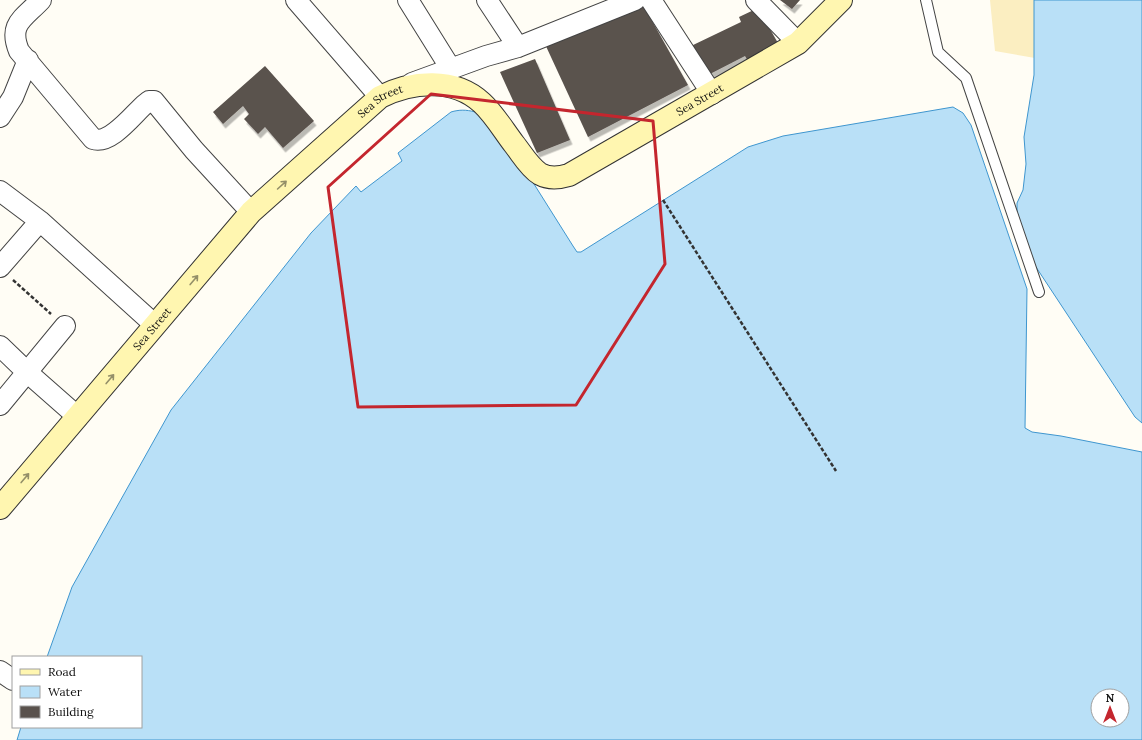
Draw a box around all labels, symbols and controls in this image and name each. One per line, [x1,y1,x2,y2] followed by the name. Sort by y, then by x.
[674,80,726,119] street label: Sea Street
[354,81,405,121] street label: Sea Street
[277,180,287,189] one-way arrow
[189,275,198,285] one-way arrow
[130,304,175,353] street label: Sea Street
[105,374,114,384] one-way arrow
[21,473,30,483] one-way arrow
[12,656,142,728] legend
[48,664,76,679] text: Road
[48,684,83,699] text: Water
[1090,688,1130,728] north arrow
[1106,691,1115,705] text: N
[48,704,94,719] text: Building

